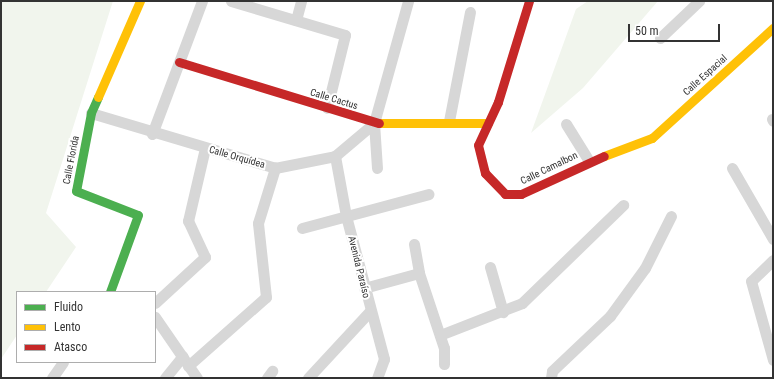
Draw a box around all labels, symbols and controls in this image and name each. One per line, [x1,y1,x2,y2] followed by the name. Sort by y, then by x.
[630,16,722,42] scale bar
[635,24,659,38] text: 50 m
[680,52,730,98] street label: Calle Espacial
[309,86,359,112] street label: Calle Cactus
[60,135,82,185] street label: Calle Florida
[208,143,266,171] street label: Calle Orquídea
[519,149,579,187] street label: Calle Camalbon
[346,235,372,299] street label: Avenida Paraíso
[16,291,156,363] legend
[54,300,83,314] text: Fluido
[54,320,81,334] text: Lento
[54,340,87,354] text: Atasco

